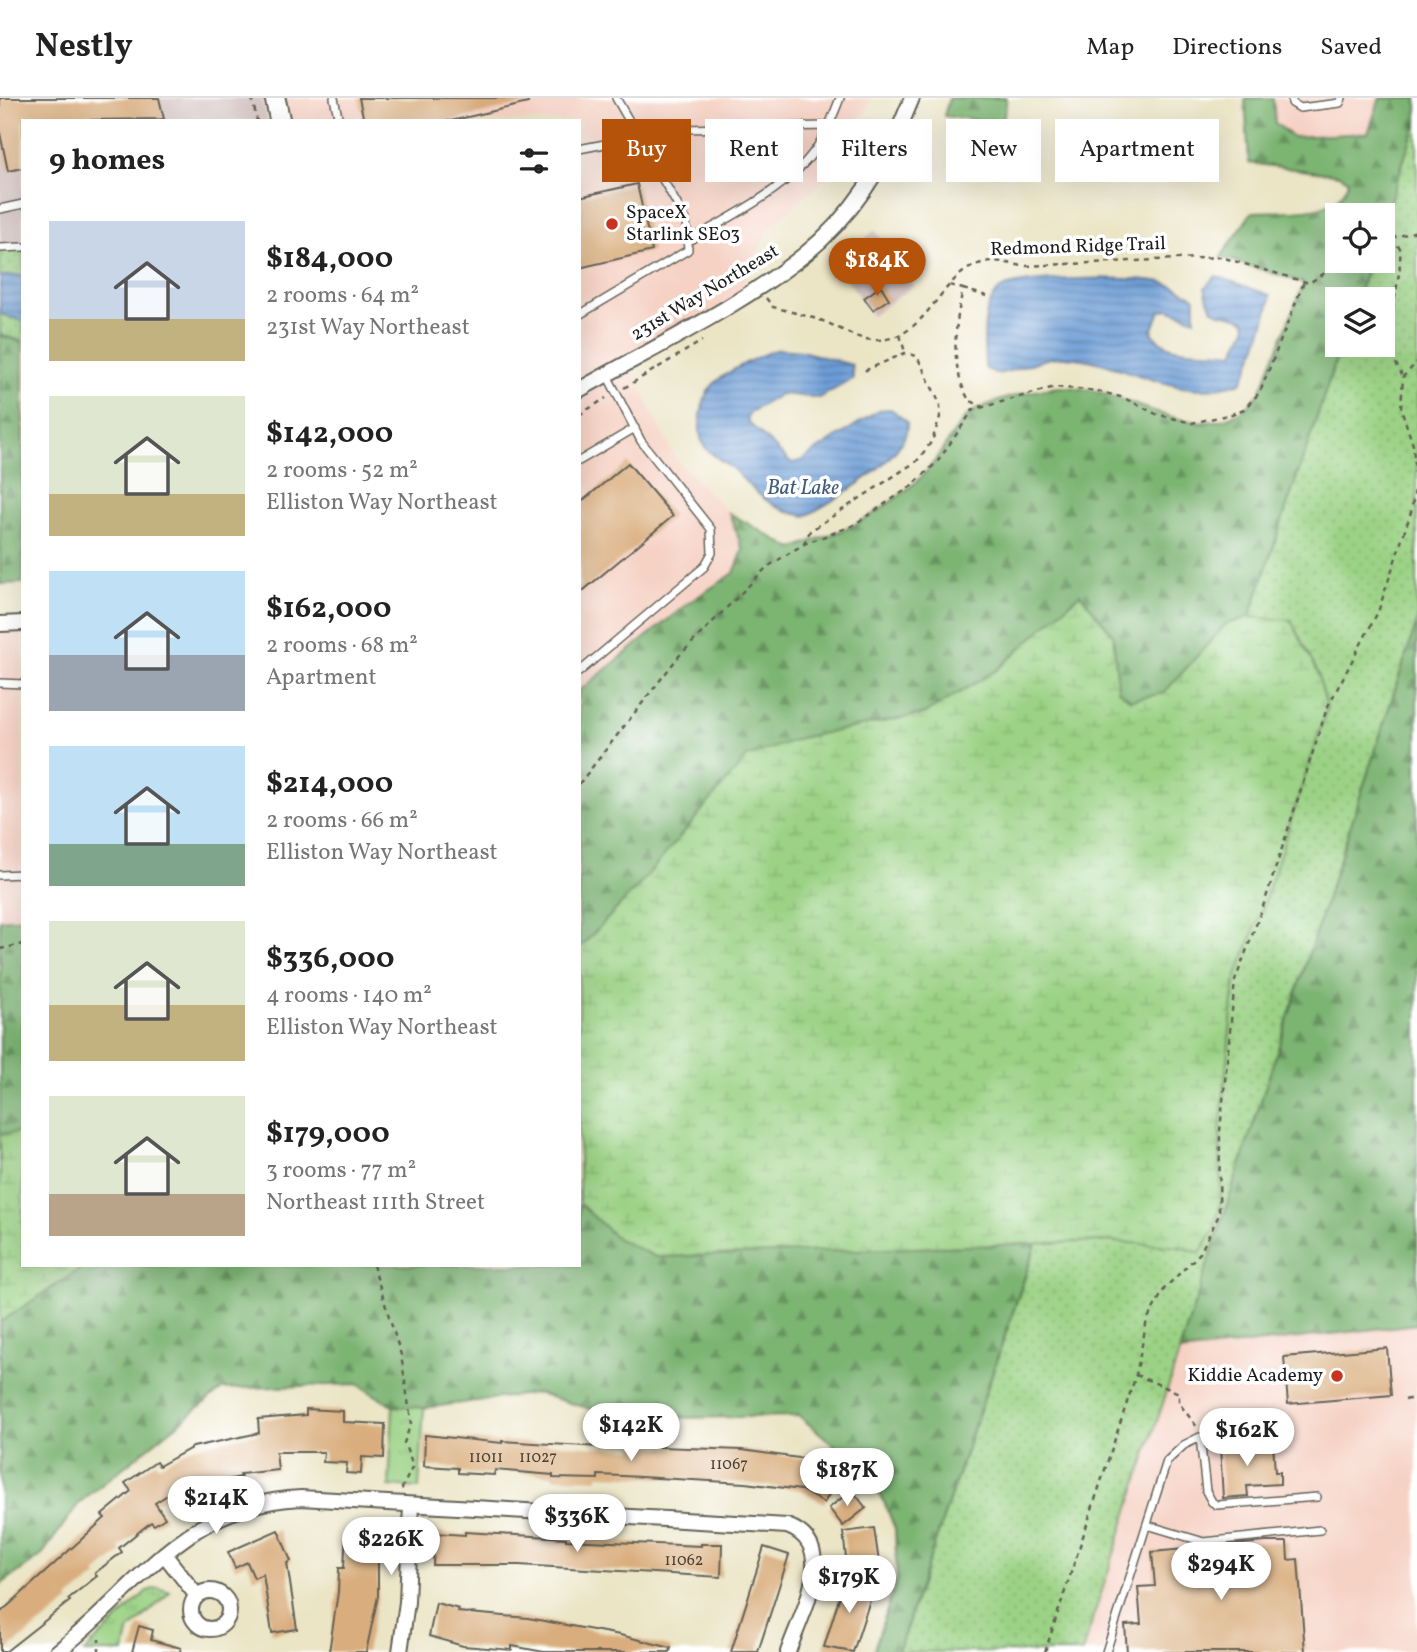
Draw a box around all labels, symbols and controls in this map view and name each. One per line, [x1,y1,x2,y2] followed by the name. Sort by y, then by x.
[35,25,133,71] text: Nestly
[1086,31,1134,65] text: Map
[1172,31,1282,65] text: Directions
[1320,31,1382,65] text: Saved
[602,119,691,182] chip: Buy
[705,119,803,182] chip: Rent
[817,119,932,182] chip: Filters
[946,119,1041,182] chip: New
[1055,119,1219,182] chip: Apartment
[49,140,165,182] text: 9 homes
[515,142,553,180] icon: filters
[626,200,740,248] place label: SpaceX Starlink SE03
[1325,203,1395,357] map controls
[1325,203,1395,273] button: locate
[604,216,620,232] marker: SpaceX Starlink SE03
[990,231,1167,263] street label: Redmond Ridge Trail
[266,238,393,280] text: $184,000
[626,238,784,347] street label: 231st Way Northeast
[828,238,926,298] pin: $184K
[845,245,909,277] text: $184K
[105,249,189,333] icon: home
[266,280,419,312] text: 2 rooms · 64 m²
[1325,287,1395,357] button: layers
[266,312,470,344] text: 231st Way Northeast
[266,413,393,455] text: $142,000
[105,424,189,508] icon: home
[266,455,418,487] text: 2 rooms · 52 m²
[767,474,839,503] water label: Bat Lake
[266,487,498,519] text: Elliston Way Northeast
[266,588,392,630] text: $162,000
[105,599,189,683] icon: home
[266,630,418,662] text: 2 rooms · 68 m²
[266,662,377,694] text: Apartment
[266,763,393,805] text: $214,000
[105,774,189,858] icon: home
[266,805,418,837] text: 2 rooms · 66 m²
[266,837,498,869] text: Elliston Way Northeast
[266,938,394,980] text: $336,000
[105,949,189,1033] icon: home
[266,980,432,1012] text: 4 rooms · 140 m²
[266,1012,498,1044] text: Elliston Way Northeast
[266,1113,390,1155] text: $179,000
[105,1124,189,1208] icon: home
[266,1155,416,1187] text: 3 rooms · 77 m²
[266,1187,485,1219] text: Northeast 111th Street
[1187,1363,1323,1389] place label: Kiddie Academy
[1329,1368,1345,1384] marker: Kiddie Academy
[582,1404,680,1463] pin: $142K
[1198,1408,1296,1468] pin: $162K
[599,1410,663,1442] text: $142K
[1215,1415,1279,1447] text: $162K
[469,1447,503,1469] house number: 11011
[519,1447,557,1469] house number: 11027
[798,1448,896,1508] pin: $187K
[710,1454,748,1476] house number: 11067
[816,1455,878,1487] text: $187K
[167,1476,265,1536] pin: $214K
[184,1483,248,1515] text: $214K
[528,1494,626,1554] pin: $336K
[544,1501,610,1533] text: $336K
[342,1518,440,1577] pin: $226K
[358,1524,424,1556] text: $226K
[1172,1542,1270,1602] pin: $294K
[1187,1549,1255,1581] text: $294K
[665,1550,703,1572] house number: 11062
[800,1556,898,1615] pin: $179K
[818,1562,880,1594] text: $179K

